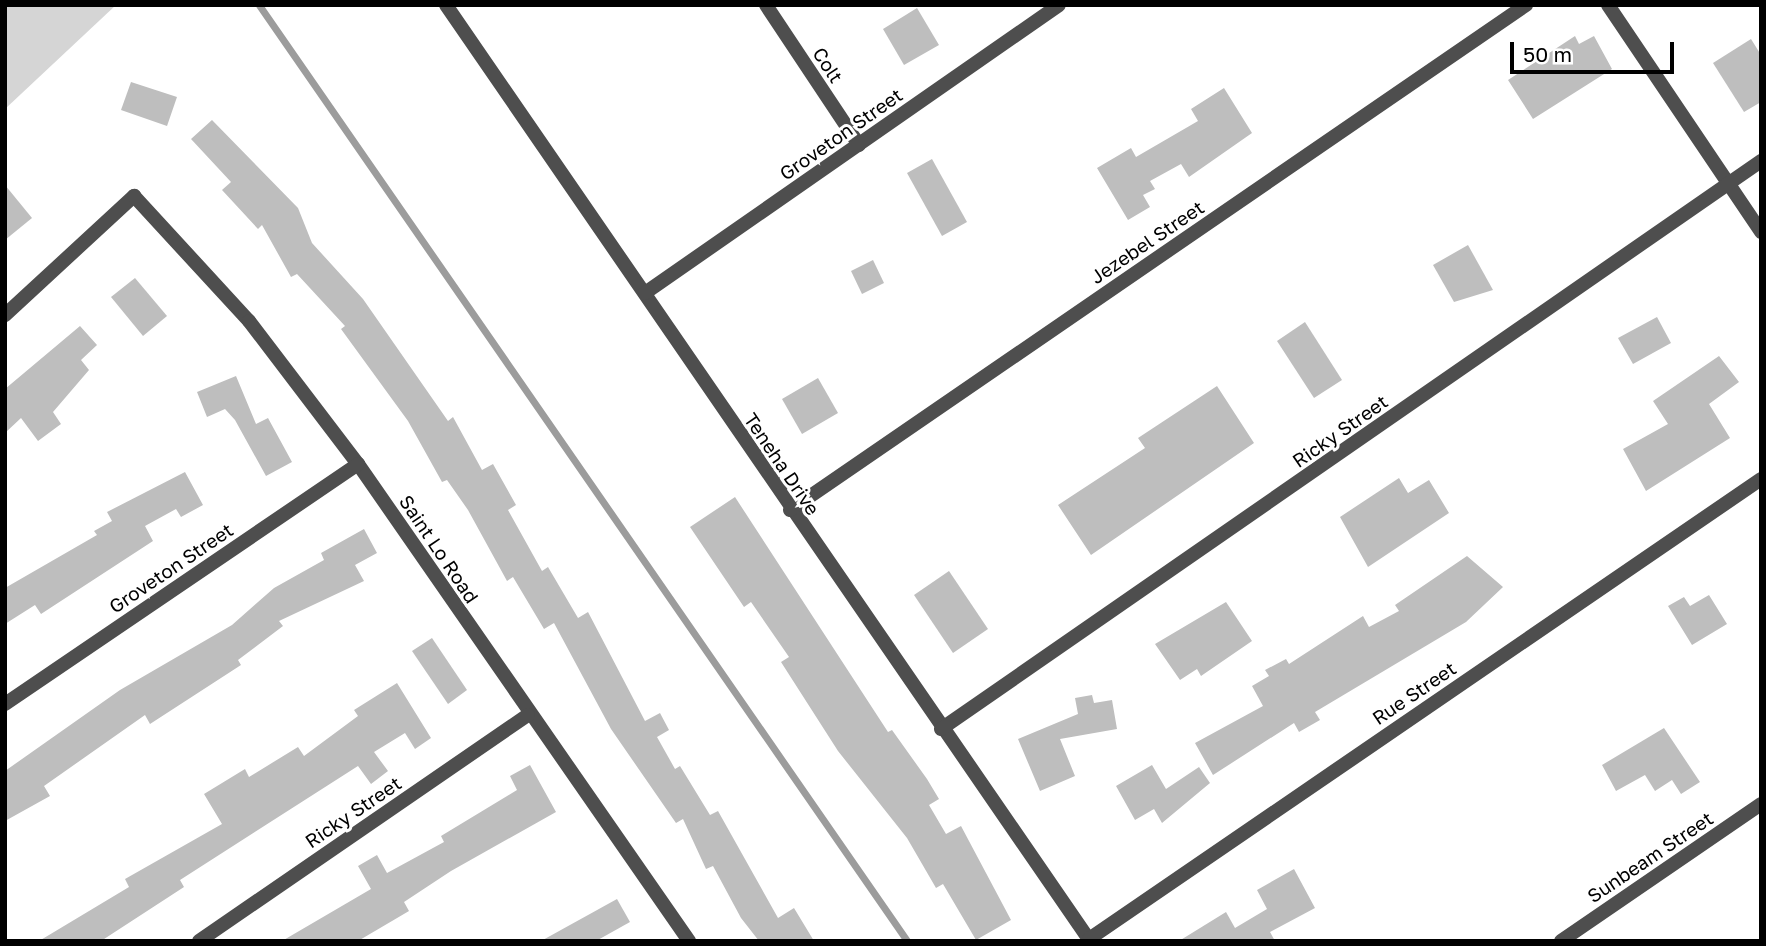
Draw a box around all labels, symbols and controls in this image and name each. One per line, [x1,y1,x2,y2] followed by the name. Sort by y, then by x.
[1514,28,1678,72] scale bar
[1523,41,1572,67] text: 50 m
[808,43,848,87] street label: Colt
[775,83,907,185] street label: Groveton Street
[1086,196,1208,288] street label: Jezebel Street
[1288,390,1392,472] street label: Ricky Street
[740,409,824,519] street label: Teneha Drive
[395,491,483,607] street label: Saint Lo Road
[105,518,237,618] street label: Groveton Street
[1368,657,1460,729] street label: Rue Street
[301,772,405,852] street label: Ricky Street
[1583,807,1717,907] street label: Sunbeam Street

